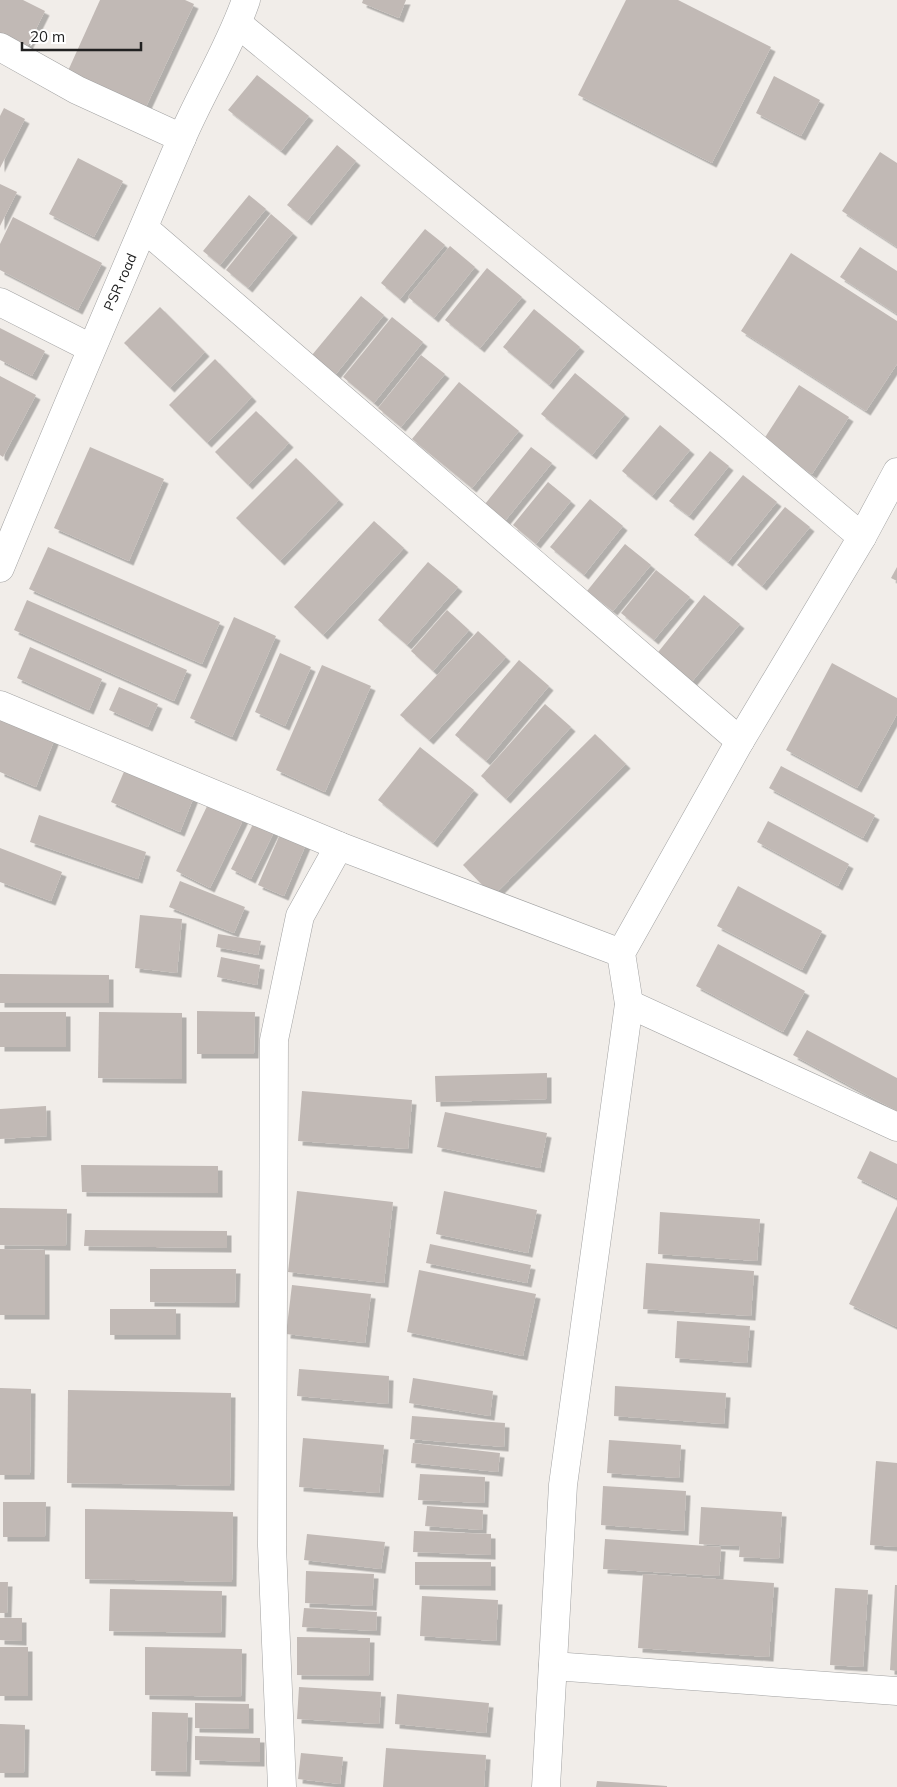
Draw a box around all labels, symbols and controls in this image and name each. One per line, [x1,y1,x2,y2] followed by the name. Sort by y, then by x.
[22,20,141,52] scale bar
[30,27,65,46] text: 20 m
[99,250,141,314] street label: PSR road

